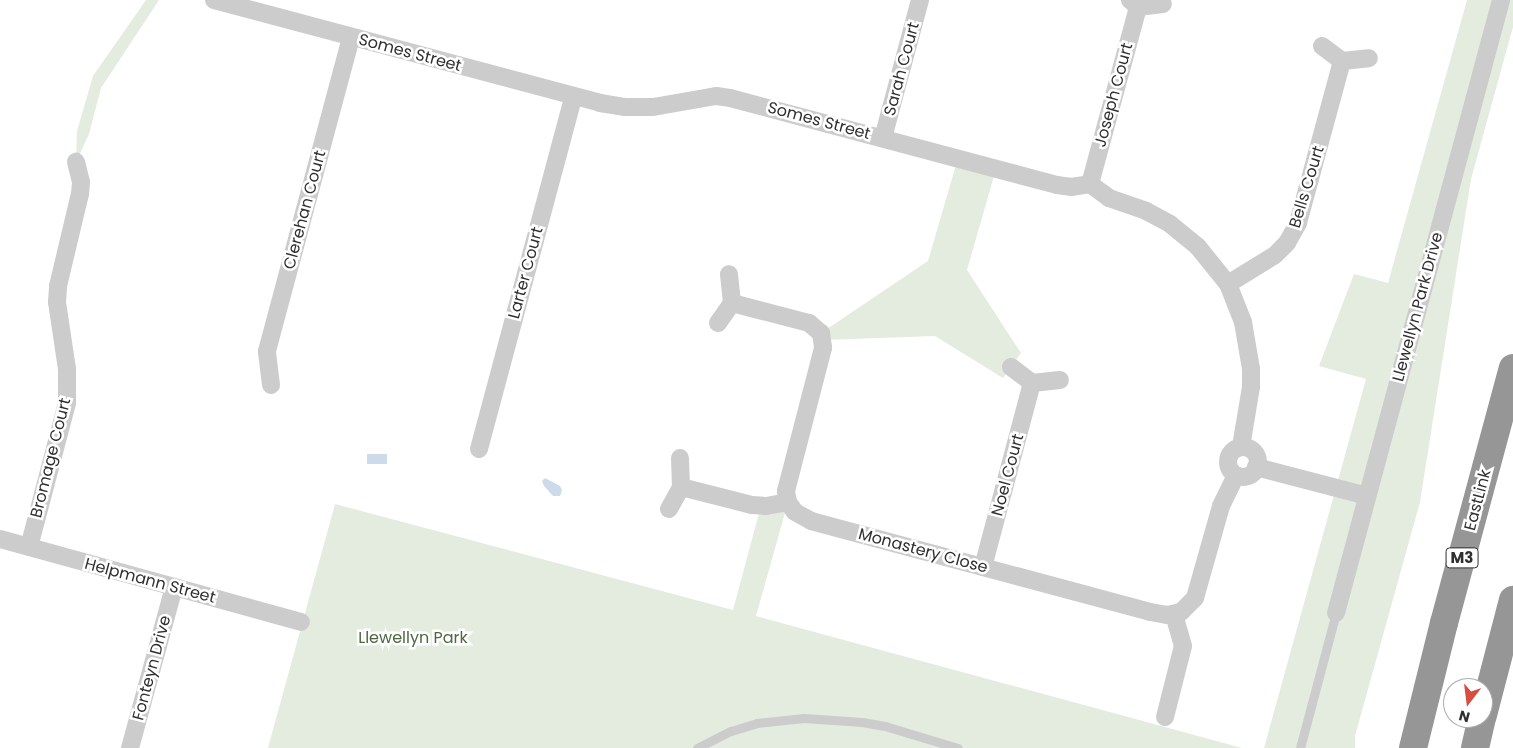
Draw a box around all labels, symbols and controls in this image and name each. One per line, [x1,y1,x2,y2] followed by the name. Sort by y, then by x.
[880,20,924,118] street label: Sarah Court
[357,30,463,76] street label: Somes Street
[1091,41,1137,149] street label: Joseph Court
[766,98,872,144] street label: Somes Street
[1285,144,1329,230] street label: Bells Court
[280,148,330,272] street label: Clerehan Court
[505,225,547,321] street label: Larter Court
[1389,230,1447,384] street label: Llewellyn Park Drive
[27,396,75,520] street label: Bromage Court
[988,432,1028,518] street label: Noel Court
[1461,467,1495,533] street label: EastLink
[856,524,990,578] street label: Monastery Close
[1444,546,1480,570] road number: M3
[82,554,218,608] street label: Helpmann Street
[129,613,175,723] street label: Fonteyn Drive
[358,628,468,648] park label: Llewellyn Park
[1443,678,1493,728] north arrow
[1457,706,1472,728] text: N

